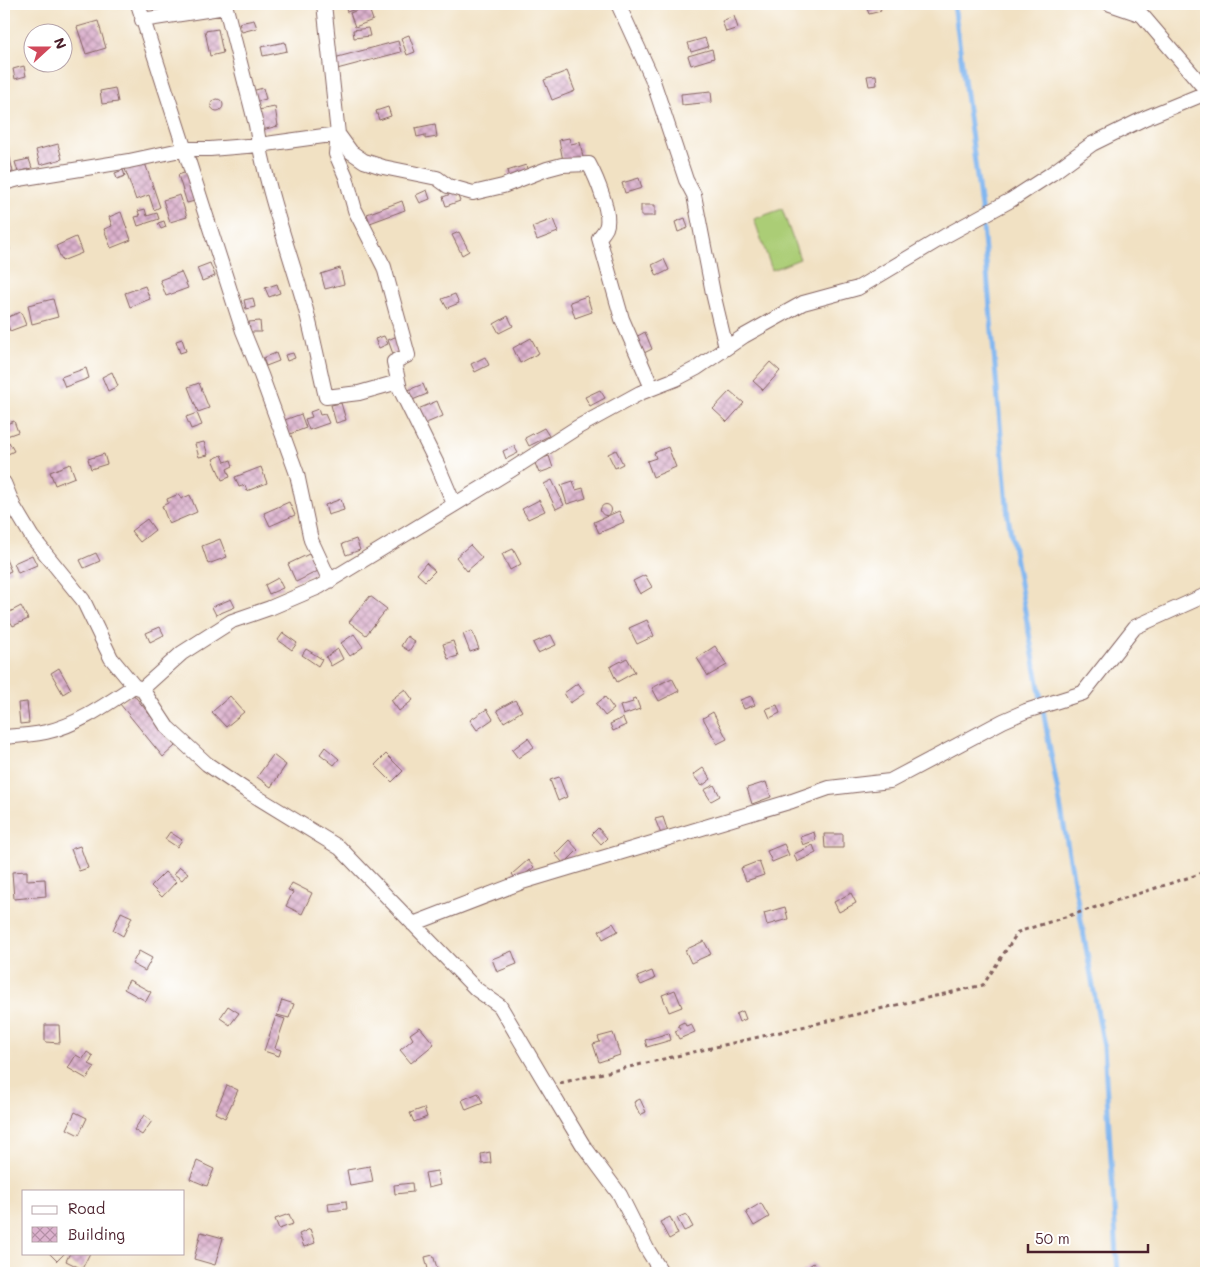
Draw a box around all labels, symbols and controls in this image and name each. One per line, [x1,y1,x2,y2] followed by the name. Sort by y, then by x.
[22,22,72,72] north arrow
[50,35,71,52] text: N
[22,1190,185,1254] legend
[68,1198,105,1218] text: Road
[1028,1222,1148,1254] scale bar
[68,1224,125,1244] text: Building
[1035,1228,1070,1248] text: 50 m

